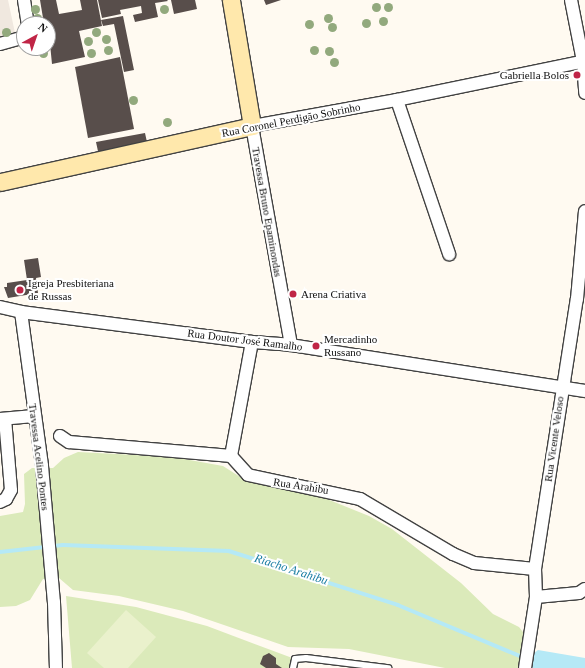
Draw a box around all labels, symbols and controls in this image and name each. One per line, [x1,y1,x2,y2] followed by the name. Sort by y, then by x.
[16,16,56,56] north arrow
[36,20,50,35] text: N
[500,68,569,82] place label: Gabriella Bolos
[572,70,582,80] marker: Gabriella Bolos
[221,100,361,140] street label: Rua Coronel Perdigão Sobrinho
[249,146,285,278] street label: Travessa Bruno Epaminondas
[28,277,114,303] place label: Igreja Presbiteriana de Russas
[15,285,25,295] marker: Igreja Presbiteriana de Russas
[301,287,366,301] place label: Arena Criativa
[288,289,298,299] marker: Arena Criativa
[187,326,303,354] street label: Rua Doutor José Ramalho
[324,333,377,359] place label: Mercadinho Russano
[311,341,321,351] marker: Mercadinho Russano
[541,395,567,483] street label: Rua Vicente Veloso
[26,402,52,512] street label: Travessa Acelino Pontes
[272,475,330,497] street label: Rua Arahibu
[252,551,330,589] water label: Riacho Arahibu

